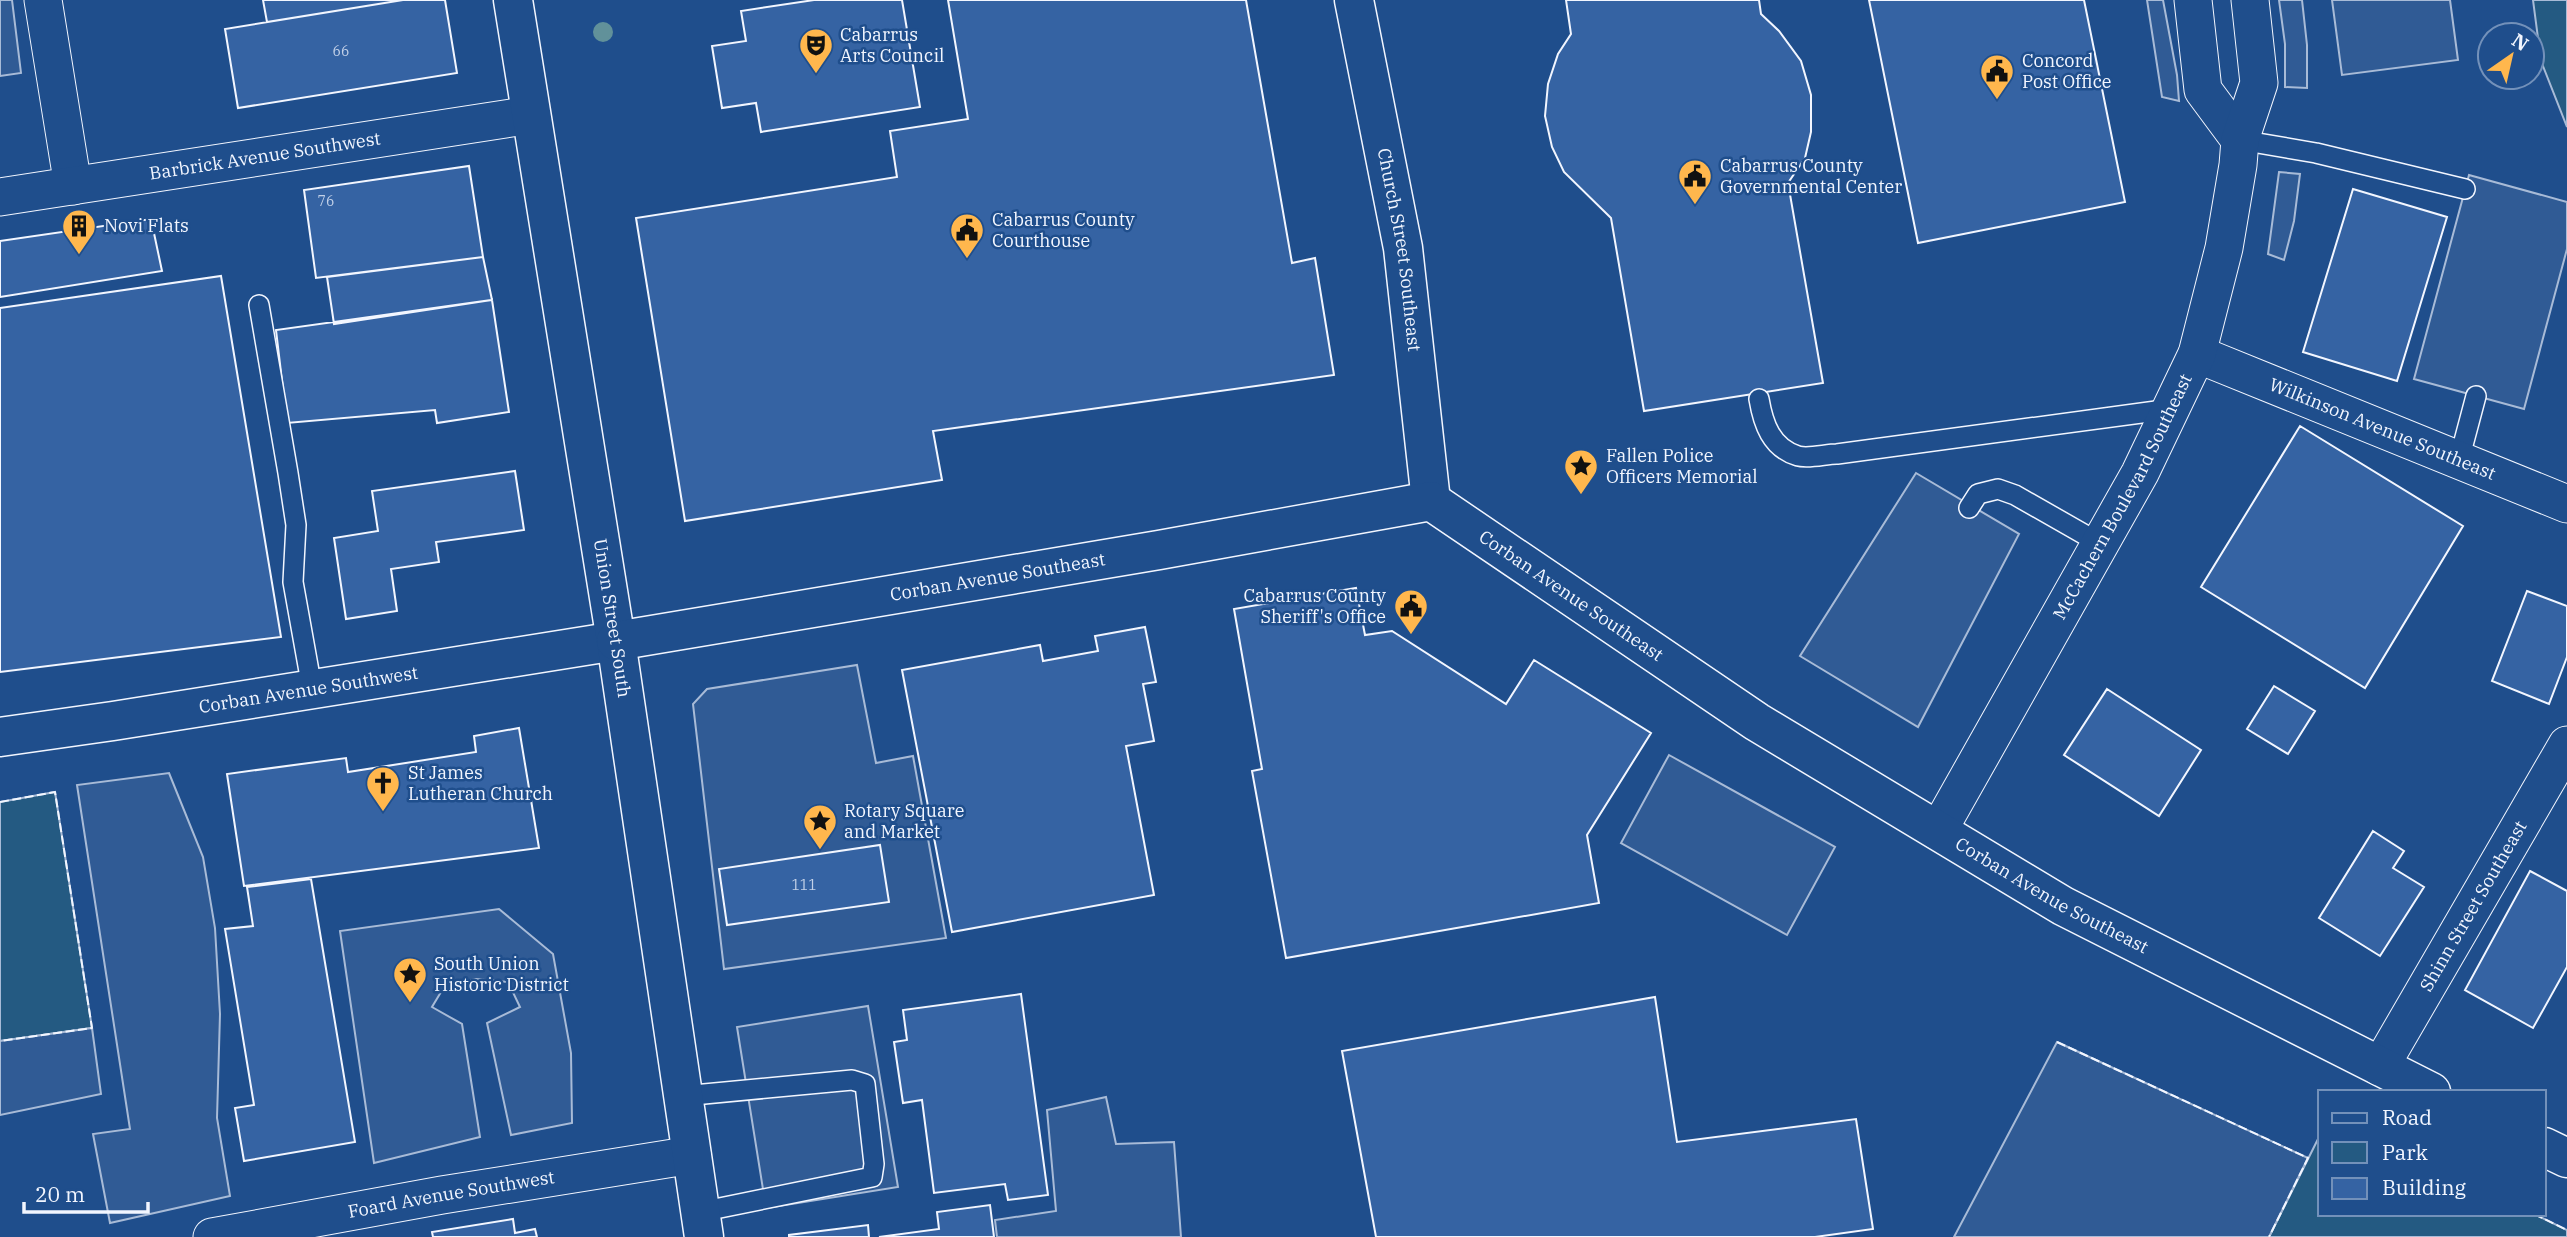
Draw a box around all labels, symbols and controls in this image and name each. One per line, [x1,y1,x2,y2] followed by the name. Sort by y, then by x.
[2476,21,2546,91] north arrow
[840,23,944,67] place label: Cabarrus Arts Council
[797,26,835,75] theatre icon: Cabarrus Arts Council
[2508,28,2533,56] text: N
[333,42,349,60] house number: 66
[2022,49,2111,93] place label: Concord Post Office
[1978,52,2016,101] public building icon: Concord Post Office
[148,126,382,185] street label: Barbrick Avenue Southwest
[1373,146,1426,353] street label: Church Street Southeast
[1720,154,1902,198] place label: Cabarrus County Governmental Center
[1676,157,1714,206] public building icon: Cabarrus County Governmental Center
[318,192,334,210] house number: 76
[60,207,98,256] building icon: Novi Flats
[992,208,1135,252] place label: Cabarrus County Courthouse
[948,211,986,260] public building icon: Cabarrus County Courthouse
[104,214,189,237] place label: Novi Flats
[2048,370,2197,624] street label: McCachern Boulevard Southeast
[2266,373,2499,485] street label: Wilkinson Avenue Southeast
[1606,444,1758,488] place label: Fallen Police Officers Memorial
[1562,447,1600,496] place icon: Fallen Police Officers Memorial
[1475,525,1668,666] street label: Corban Avenue Southeast
[589,537,636,699] street label: Union Street South
[888,547,1107,606] street label: Corban Avenue Southeast
[1243,584,1386,628] place label: Cabarrus County Sheriff's Office
[1392,587,1430,636] public building icon: Cabarrus County Sheriff's Office
[197,661,420,718] street label: Corban Avenue Southwest
[408,761,553,805] place label: St James Lutheran Church
[364,764,402,813] church icon: St James Lutheran Church
[844,799,964,843] place label: Rotary Square and Market
[801,802,839,851] place icon: Rotary Square and Market
[2414,816,2532,995] street label: Shinn Street Southeast
[1951,832,2152,958] street label: Corban Avenue Southeast
[791,876,817,894] house number: 111
[434,952,569,996] place label: South Union Historic District
[391,955,429,1004] place icon: South Union Historic District
[2318,1090,2546,1216] legend
[2382,1103,2432,1131] text: Road
[2382,1138,2429,1166] text: Park
[346,1165,556,1223] street label: Foard Avenue Southwest
[24,1170,149,1214] scale bar
[2382,1173,2467,1201] text: Building
[35,1180,85,1208] text: 20 m

